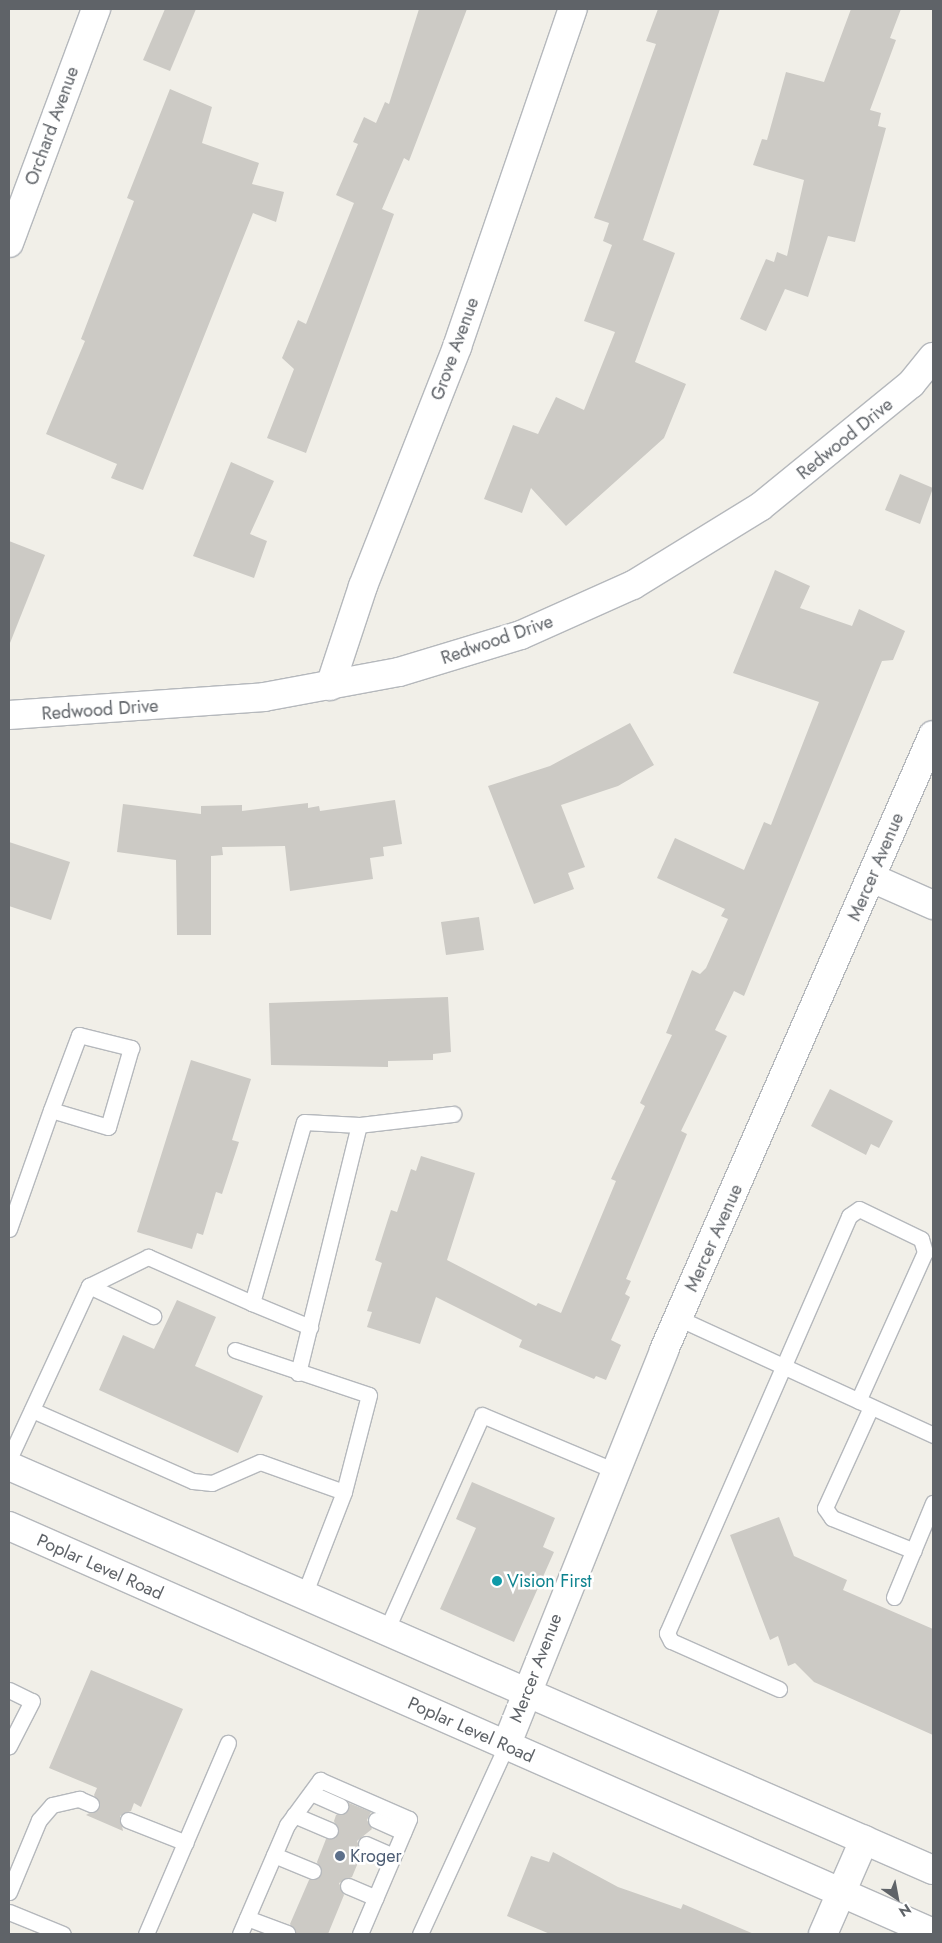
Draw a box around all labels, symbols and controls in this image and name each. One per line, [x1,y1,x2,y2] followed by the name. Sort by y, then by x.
[21,64,83,188] street label: Orchard Avenue
[426,295,484,403] street label: Grove Avenue
[793,394,897,484] street label: Redwood Drive
[438,611,556,669] street label: Redwood Drive
[41,695,159,725] street label: Redwood Drive
[844,810,908,924] street label: Mercer Avenue
[681,1181,747,1295] street label: Mercer Avenue
[33,1529,167,1605] street label: Poplar Level Road
[507,1570,592,1592] place label: Vision First
[491,1575,503,1587] marker: Vision First
[505,1610,567,1726] street label: Mercer Avenue
[404,1692,538,1768] street label: Poplar Level Road
[350,1845,402,1867] place label: Kroger
[334,1850,346,1862] marker: Kroger
[872,1873,922,1923] north arrow
[895,1899,915,1922] text: N

